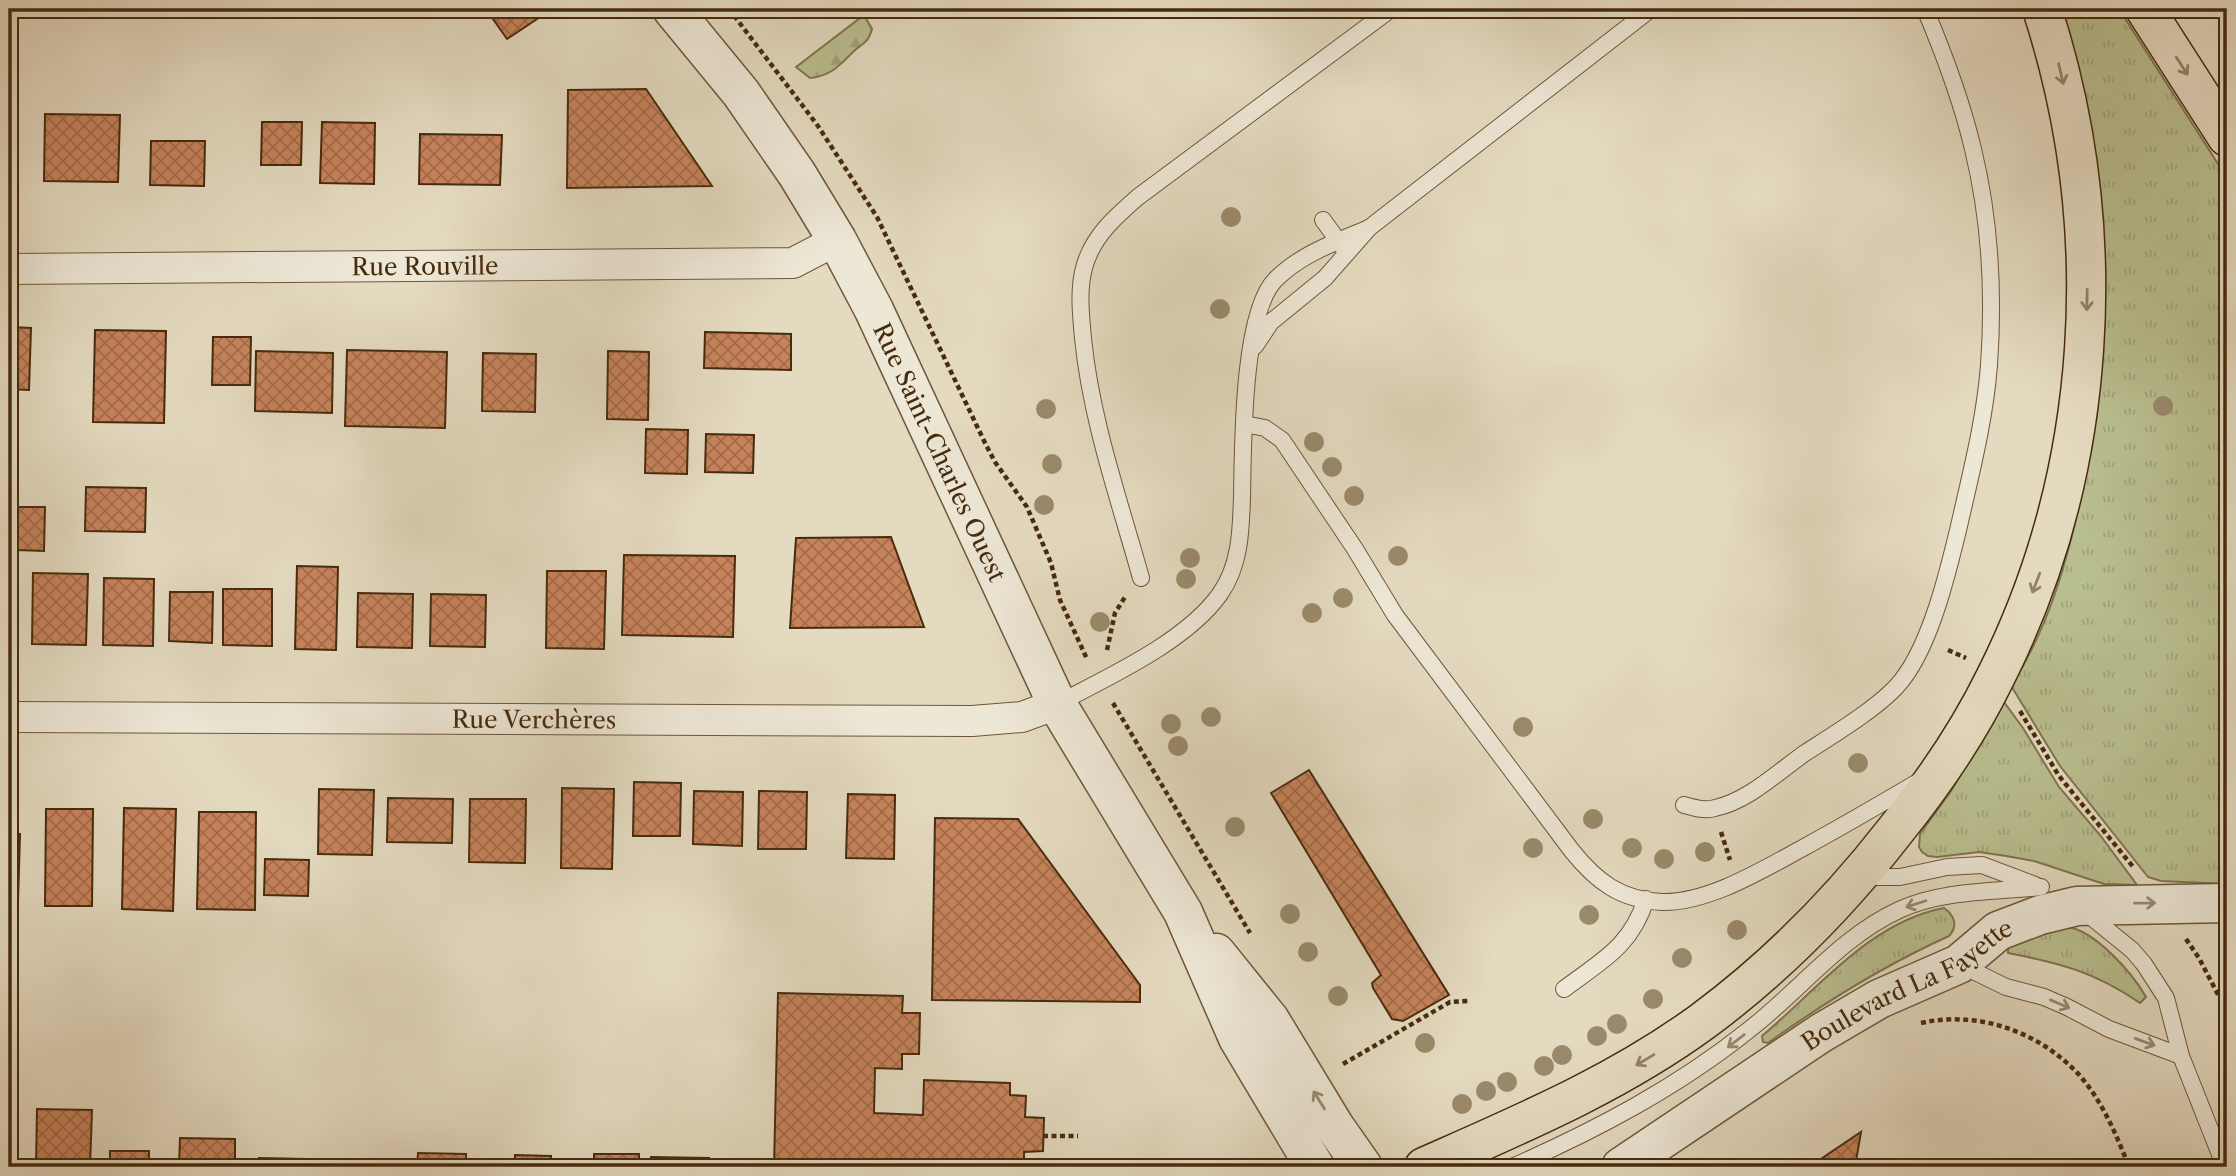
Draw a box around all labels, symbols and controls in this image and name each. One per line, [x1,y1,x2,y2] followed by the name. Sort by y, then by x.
[2174,56,2189,75] one-way arrow
[2054,62,2068,85] one-way arrow
[351,251,499,281] street label: Rue Rouville
[2080,288,2094,311] one-way arrow
[867,318,1013,586] street label: Rue Saint-Charles Ouest
[2029,572,2041,594] one-way arrow
[452,704,616,734] street label: Rue Verchères
[2134,897,2157,910] one-way arrow
[1905,899,1927,912] one-way arrow
[1796,913,2016,1057] street label: Boulevard La Fayette
[2048,998,2070,1011] one-way arrow
[1727,1033,1746,1048] one-way arrow
[2134,1037,2156,1050] one-way arrow
[1636,1053,1656,1067] one-way arrow
[1311,1090,1325,1110] one-way arrow

